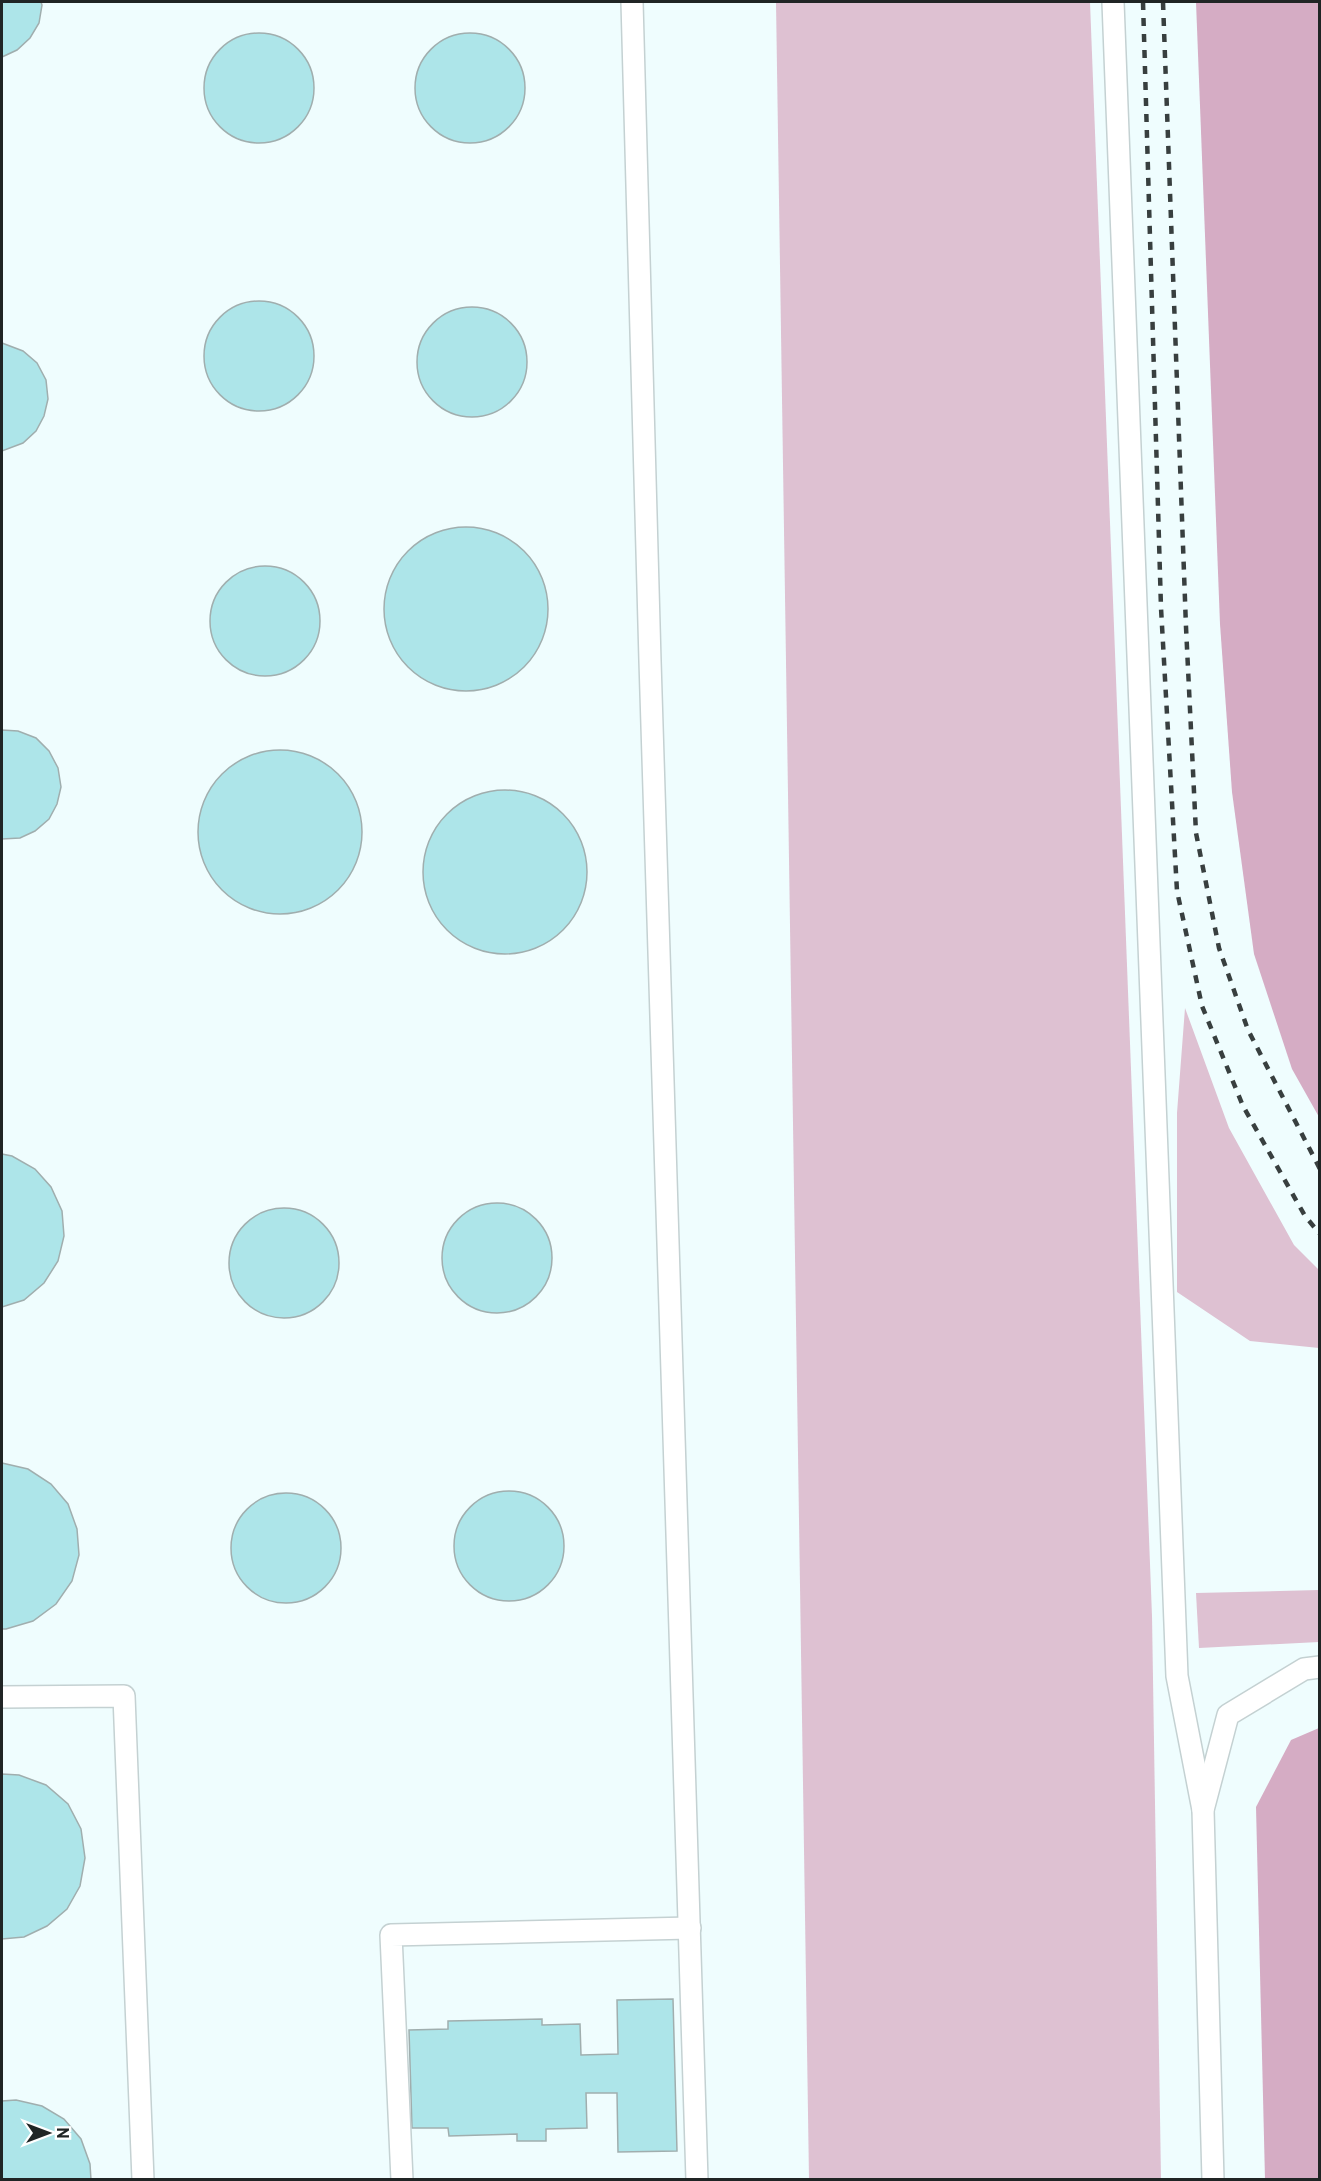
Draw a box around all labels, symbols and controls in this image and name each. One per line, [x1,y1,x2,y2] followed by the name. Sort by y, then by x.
[18,2103,78,2163] north arrow
[51,2127,71,2139] text: N

